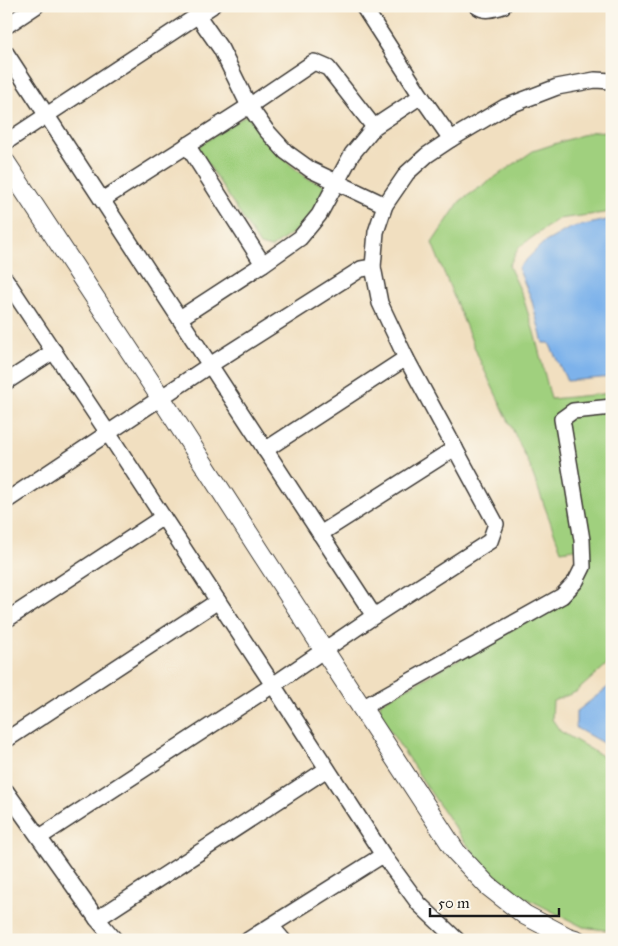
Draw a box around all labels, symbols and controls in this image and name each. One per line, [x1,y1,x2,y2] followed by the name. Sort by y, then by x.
[430,886,559,918] scale bar
[438,894,470,912] text: 50 m

